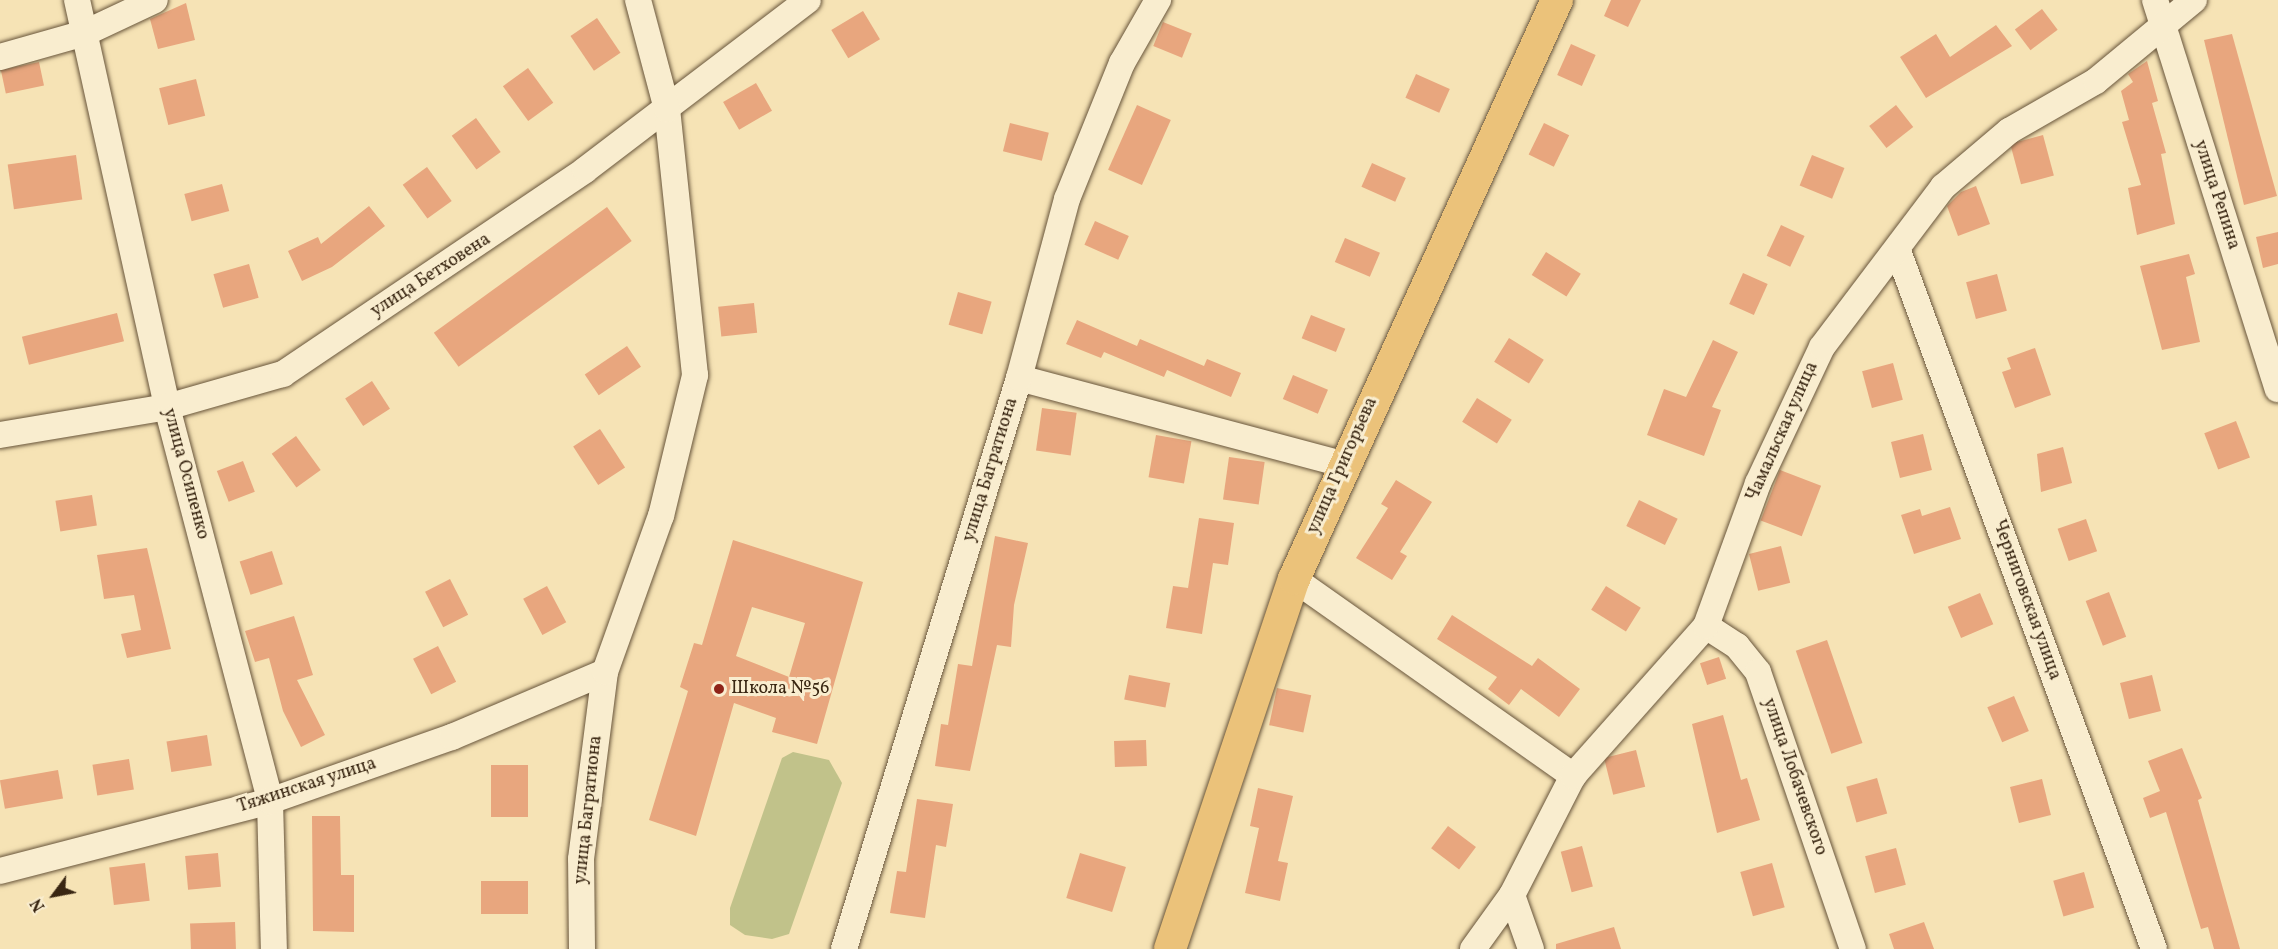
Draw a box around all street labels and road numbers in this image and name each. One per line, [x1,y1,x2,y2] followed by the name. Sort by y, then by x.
[2188,138,2244,252] street label: улица Репина
[367,229,495,323] street label: улица Бетховена
[1742,359,1824,505] street label: Чамальская улица
[1303,394,1383,538] street label: улица Григорьева
[959,395,1023,545] street label: улица Багратиона
[157,406,213,542] street label: улица Осипенко
[1987,517,2065,683] street label: Черниговская улица
[1757,696,1831,858] street label: улица Лобачевского
[570,734,608,886] street label: улица Багратиона
[235,753,379,819] street label: Тяжинская улица

